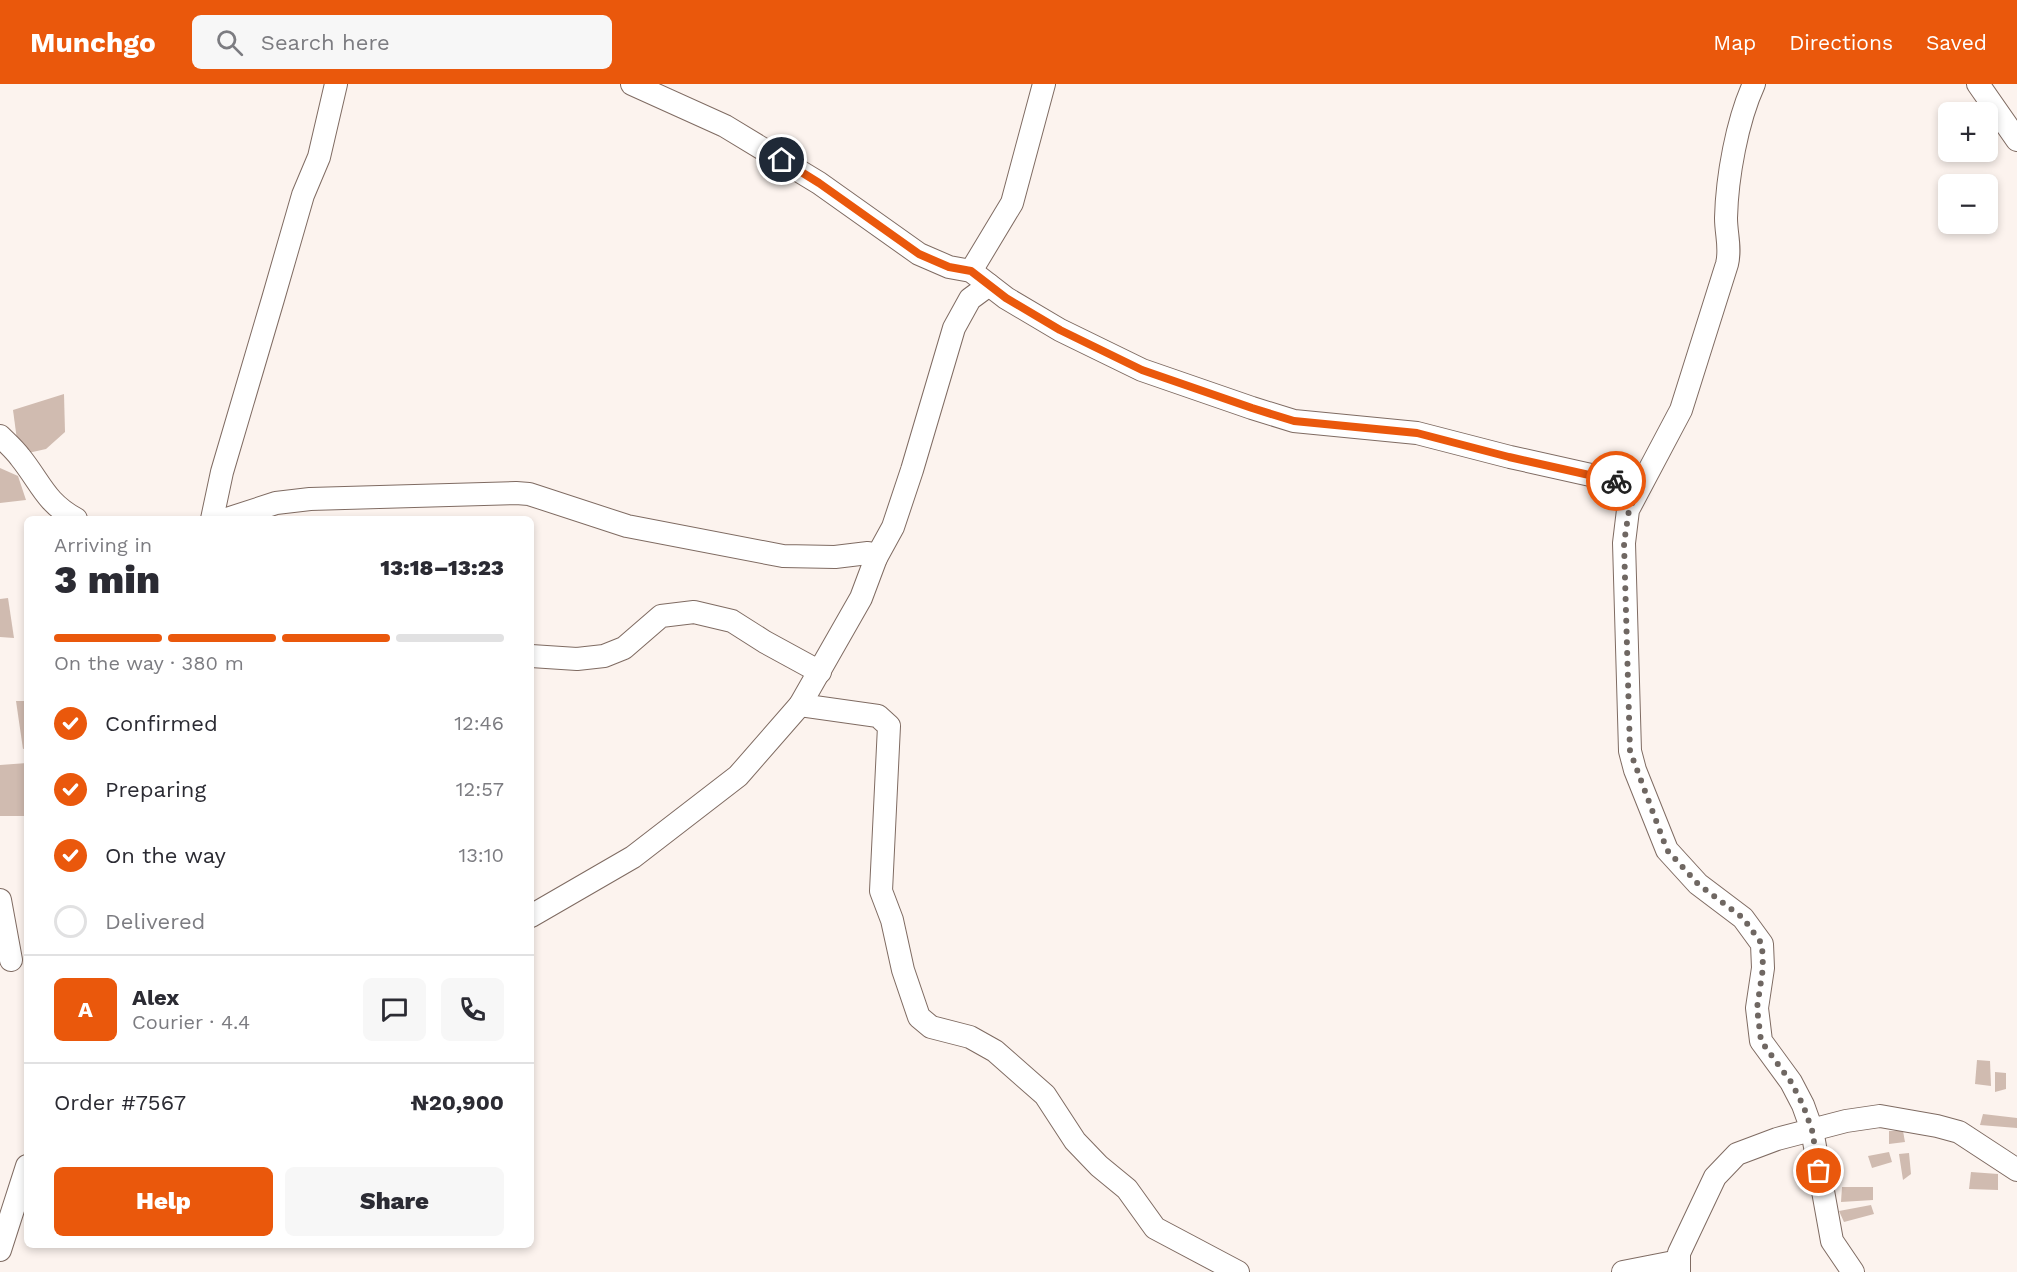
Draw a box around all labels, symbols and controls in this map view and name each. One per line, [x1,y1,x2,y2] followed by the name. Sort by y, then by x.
[192,15,612,69] search box
[30,26,156,59] text: Munchgo
[213,26,246,59] icon: search
[261,30,390,55] text: Search here
[1713,30,1756,55] text: Map
[1789,30,1893,55] text: Directions
[1926,30,1987,55] text: Saved
[1938,102,1998,234] map controls
[1938,102,1998,162] button: +
[756,134,807,185] pin
[765,143,798,176] icon: home
[1938,174,1998,234] button: −
[1586,451,1646,511] courier
[1600,465,1633,498] icon: bike
[54,533,152,557] text: Arriving in
[380,555,504,580] text: 13:18–13:23
[54,557,160,602] text: 3 min
[54,651,244,675] text: On the way · 380 m
[54,707,87,740] icon: check
[105,711,218,736] text: Confirmed
[454,711,504,735] text: 12:46
[54,773,87,806] icon: check
[105,777,206,802] text: Preparing
[456,777,504,801] text: 12:57
[54,839,87,872] icon: check
[105,843,226,868] text: On the way
[458,843,504,867] text: 13:10
[105,909,205,934] text: Delivered
[363,978,426,1041] button: chat
[441,978,504,1041] button: phone
[132,985,179,1010] text: Alex
[78,997,93,1022] text: A
[132,1010,250,1034] text: Courier · 4.4
[54,1090,186,1115] text: Order #7567
[411,1090,504,1115] text: ₦20,900
[1793,1145,1844,1196] pin
[1802,1154,1835,1187] icon: bag
[54,1167,273,1236] button: Help
[285,1167,504,1236] button: Share

